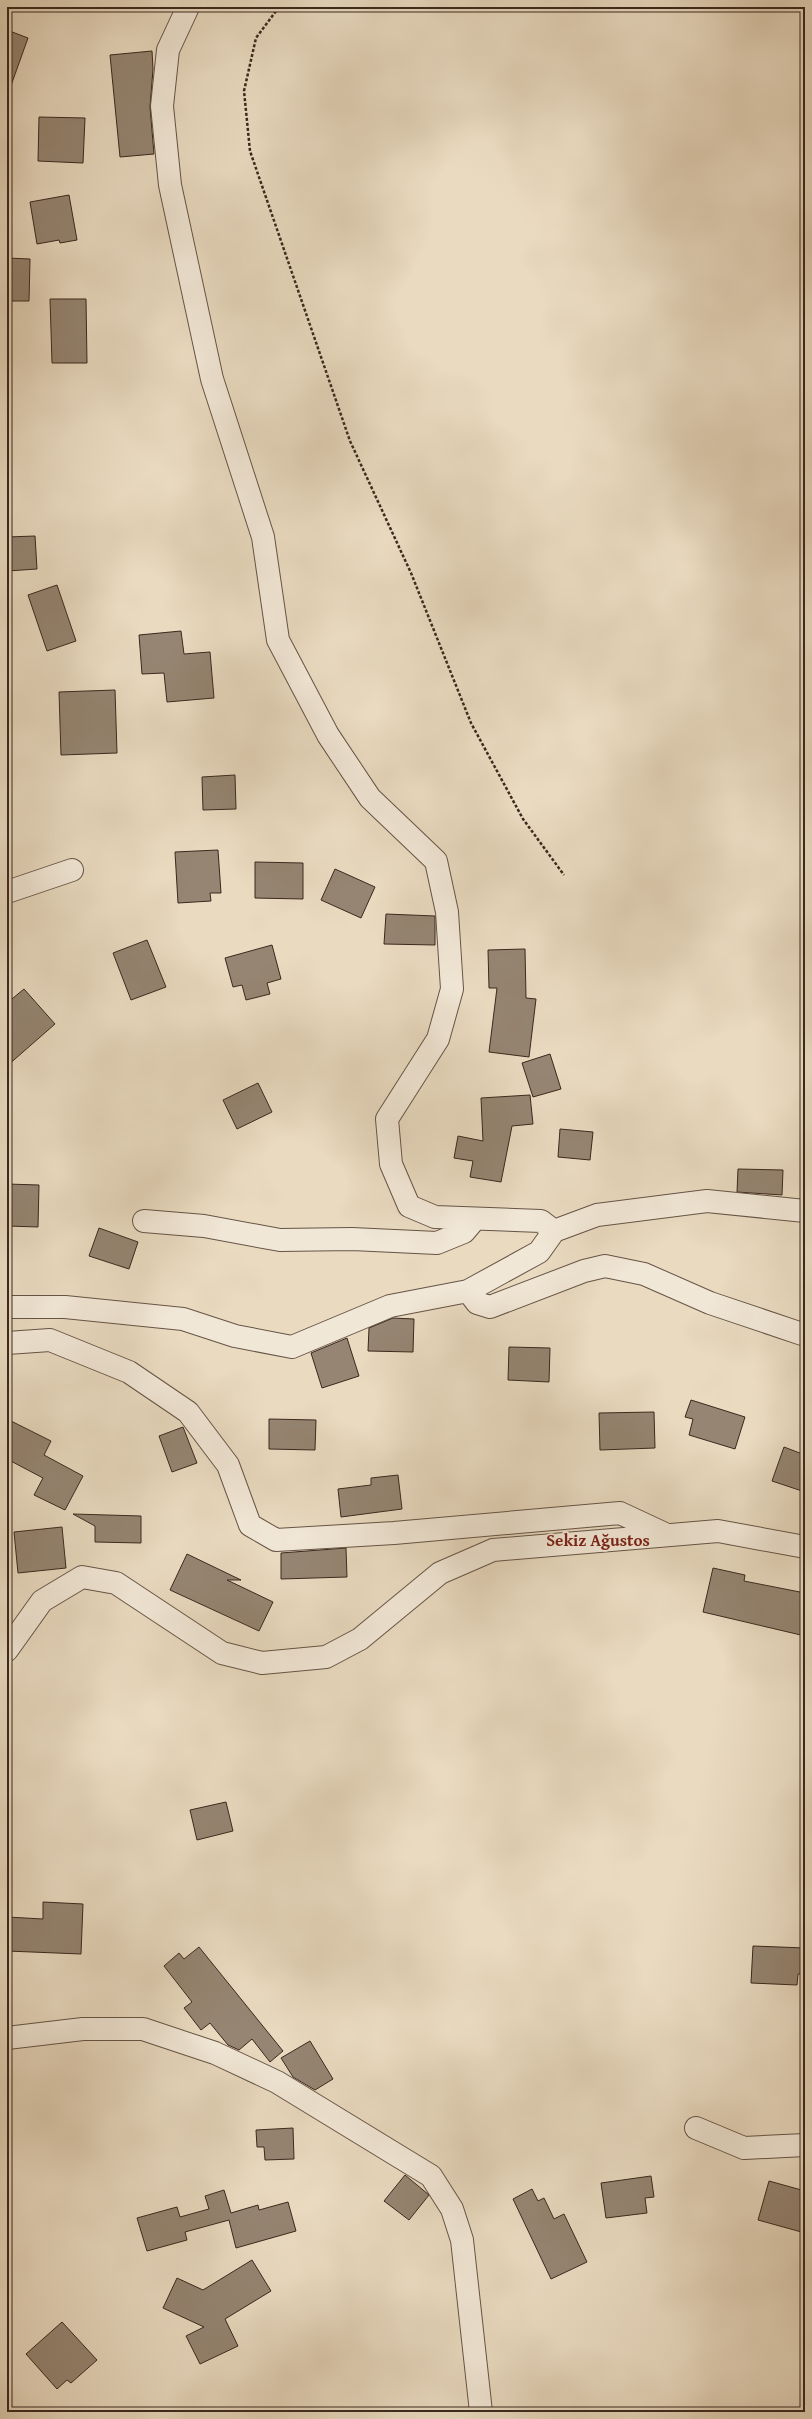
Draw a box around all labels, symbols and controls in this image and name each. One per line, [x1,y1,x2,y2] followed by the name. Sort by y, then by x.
[546,1527,650,1552] district label: Sekiz Ağustos

